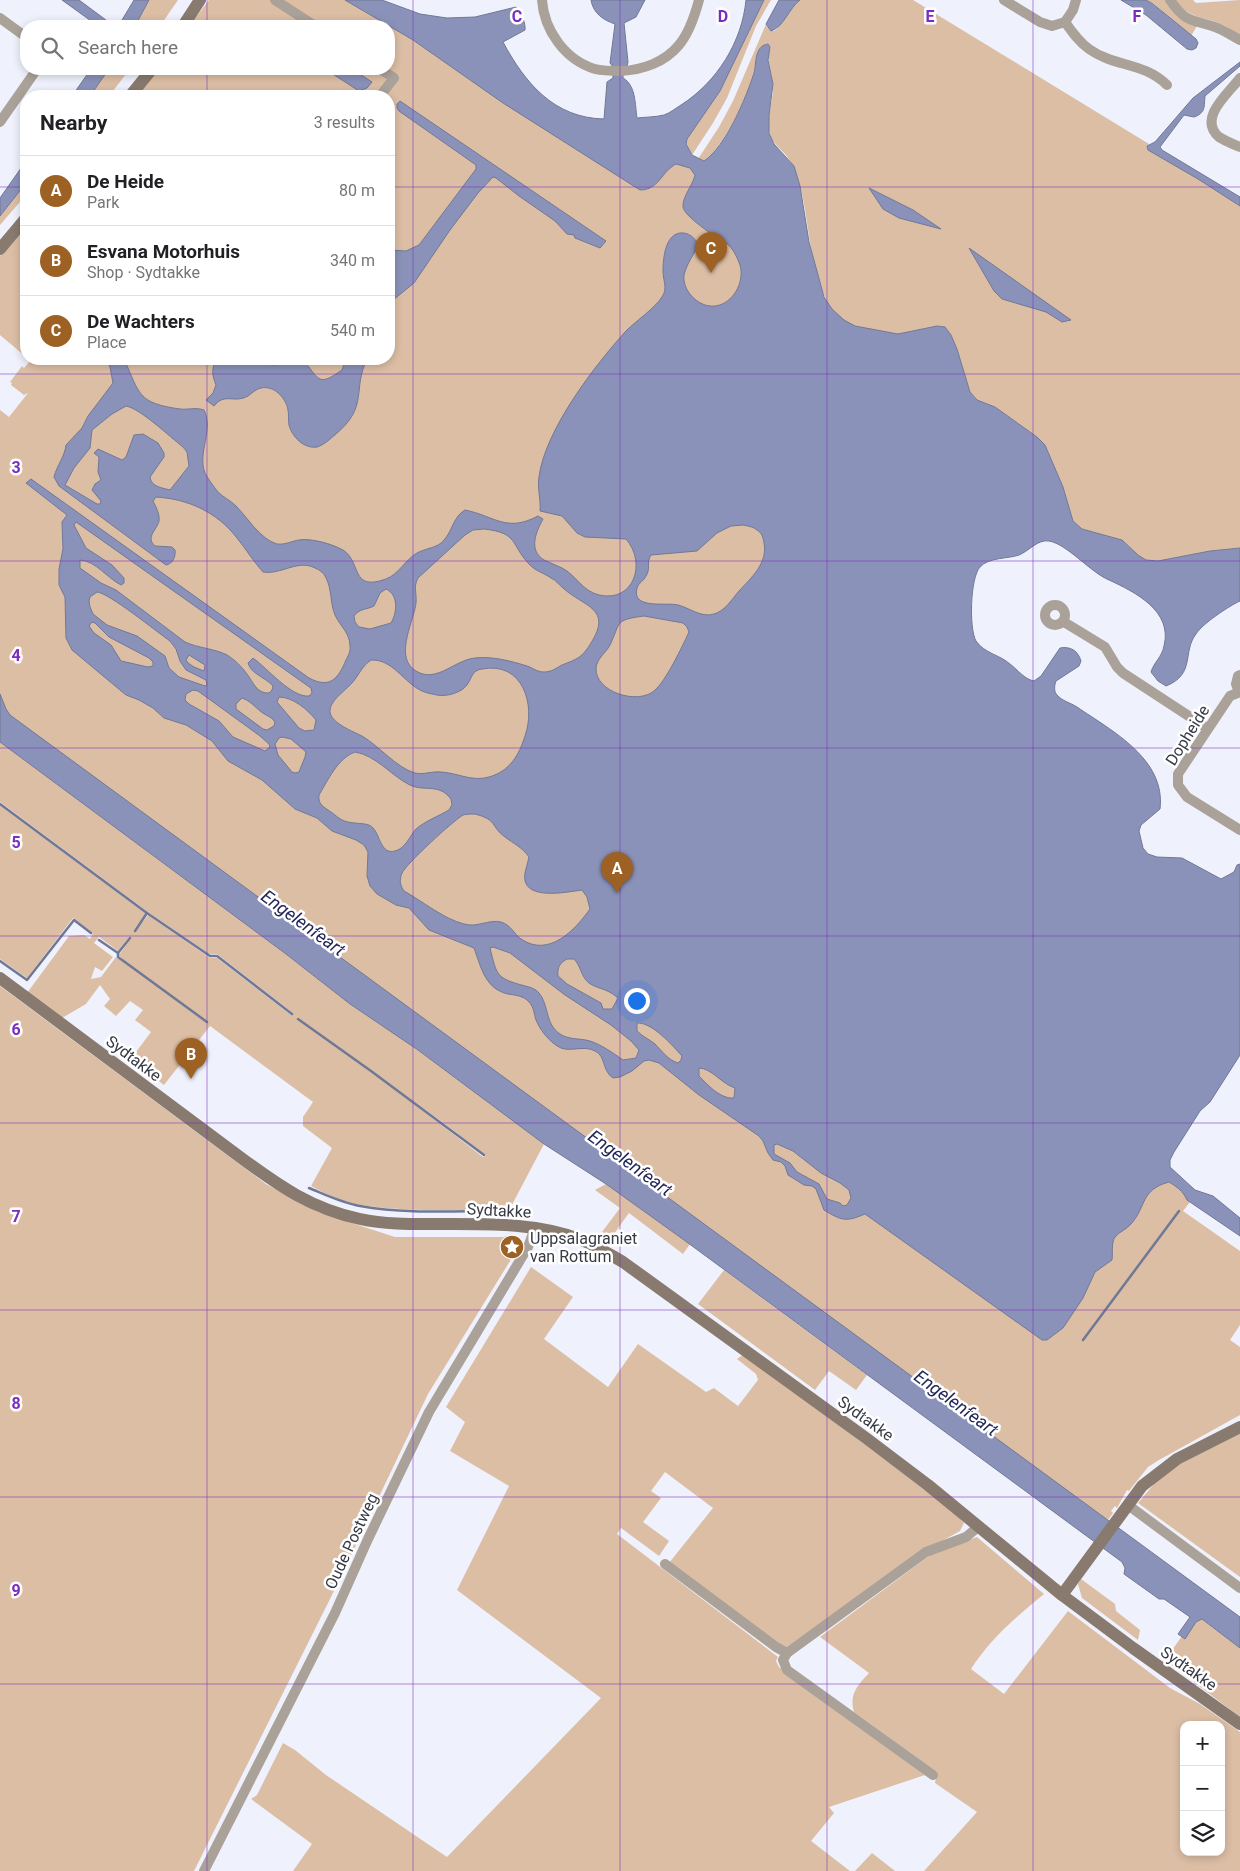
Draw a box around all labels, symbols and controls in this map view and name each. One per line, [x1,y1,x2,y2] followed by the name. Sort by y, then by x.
[512,7,522,26] text: C
[718,7,728,26] text: D
[926,7,935,26] text: E
[1133,7,1142,26] text: F
[20,20,395,75] search box
[38,34,66,62] icon: search
[78,36,178,59] text: Search here
[40,111,107,135] text: Nearby
[314,113,375,132] text: 3 results
[87,170,164,193] text: De Heide
[51,181,61,200] text: A
[339,181,375,200] text: 80 m
[87,193,119,212] text: Park
[695,232,727,273] pin: C
[87,240,240,263] text: Esvana Motorhuis
[51,251,61,270] text: B
[330,251,375,270] text: 340 m
[87,263,200,282] text: Shop · Sydtakke
[87,310,195,333] text: De Wachters
[51,321,61,340] text: C
[330,321,375,340] text: 540 m
[87,333,127,352] text: Place
[11,458,21,477] text: 3
[11,646,21,665] text: 4
[1162,702,1213,769] street label: Dopheide
[11,833,21,852] text: 5
[601,852,633,893] pin: A
[257,885,350,960] water label: Engelenfeart
[624,988,650,1014] your location
[11,1020,21,1039] text: 6
[102,1031,165,1085] street label: Sydtakke
[175,1038,207,1079] pin: B
[584,1125,677,1200] water label: Engelenfeart
[466,1199,532,1222] street label: Sydtakke
[11,1207,21,1226] text: 7
[530,1229,637,1266] place label: Uppsalagraniet van Rottum
[499,1234,525,1260] place icon: Uppsalagraniet van Rottum
[910,1365,1003,1440] water label: Engelenfeart
[834,1392,897,1445] street label: Sydtakke
[11,1394,21,1413] text: 8
[321,1490,382,1592] street label: Oude Postweg
[11,1581,21,1600] text: 9
[1157,1642,1221,1695] street label: Sydtakke
[1180,1721,1225,1856] map controls
[1180,1721,1225,1766] button: +
[1180,1766,1225,1811] button: −
[1180,1811,1225,1856] button: layers

